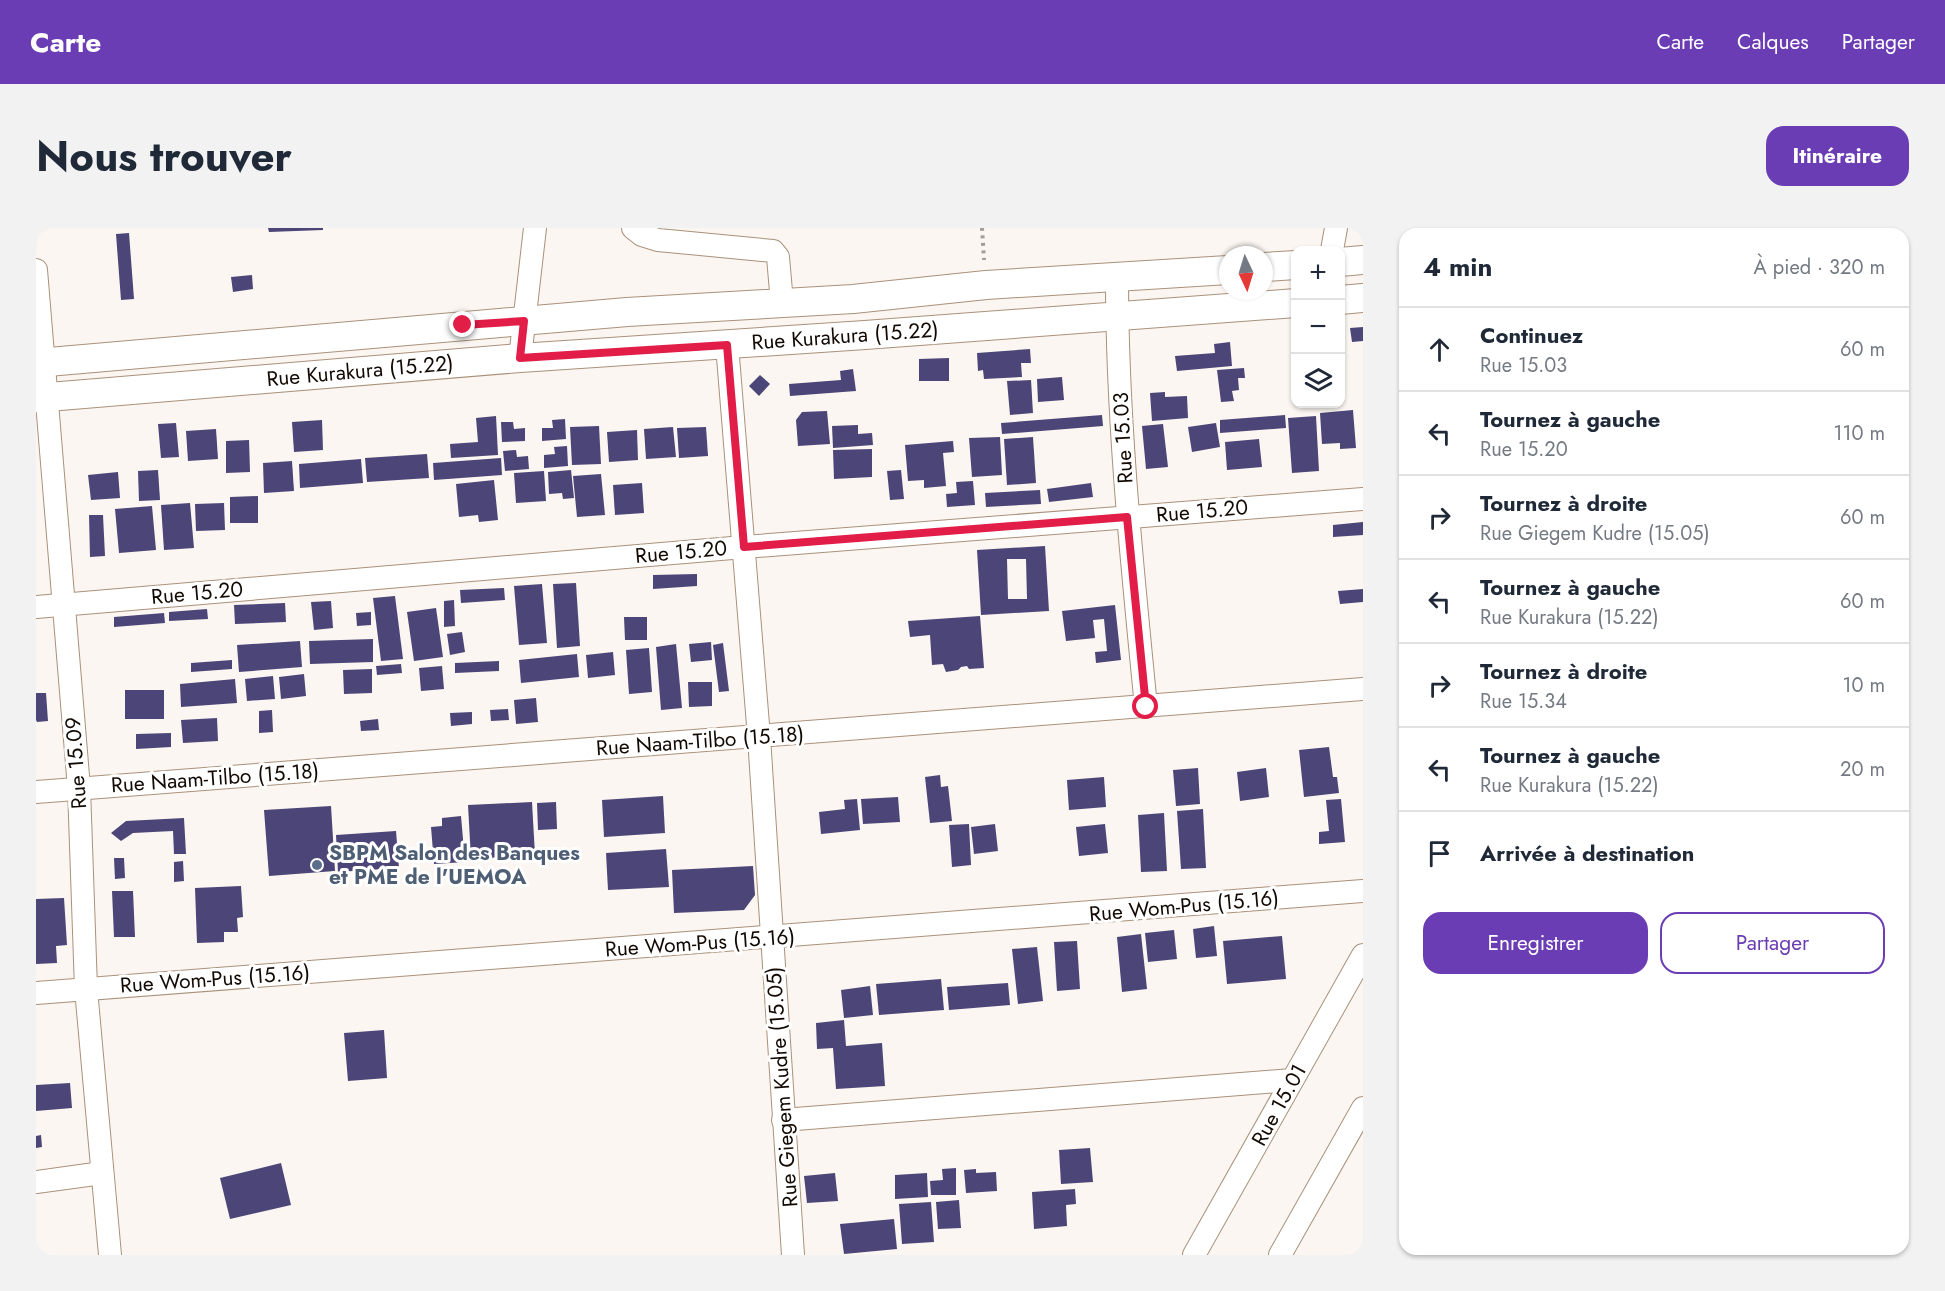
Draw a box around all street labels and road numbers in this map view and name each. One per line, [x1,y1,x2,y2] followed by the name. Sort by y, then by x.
[750,314,940,358] street label: Rue Kurakura (15.22)
[265,348,455,394] street label: Rue Kurakura (15.22)
[1106,391,1140,485] street label: Rue 15.03
[1155,492,1249,530] street label: Rue 15.20
[634,533,728,571] street label: Rue 15.20
[150,574,244,612] street label: Rue 15.20
[58,716,94,810] street label: Rue 15.09
[595,719,805,763] street label: Rue Naam-Tilbo (15.18)
[110,756,320,800] street label: Rue Naam-Tilbo (15.18)
[1088,883,1280,929] street label: Rue Wom-Pus (15.16)
[604,921,796,965] street label: Rue Wom-Pus (15.16)
[119,957,311,1001] street label: Rue Wom-Pus (15.16)
[759,966,805,1208] street label: Rue Giegem Kudre (15.05)
[1244,1059,1314,1151] street label: Rue 15.01

